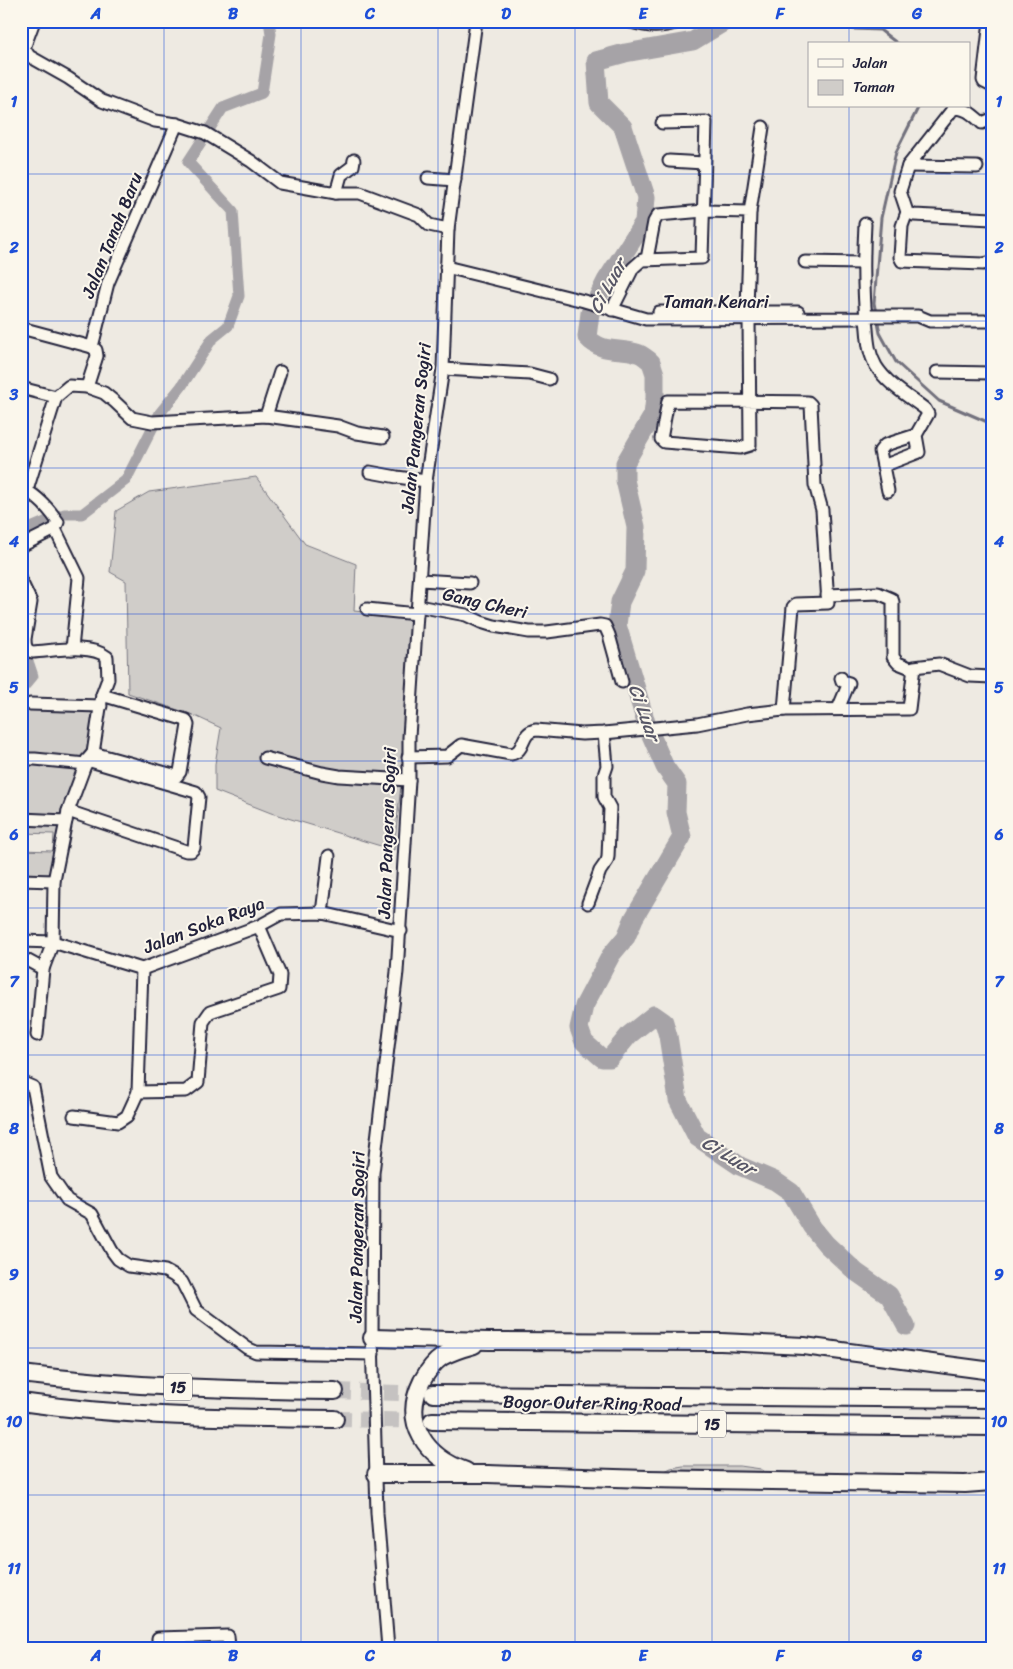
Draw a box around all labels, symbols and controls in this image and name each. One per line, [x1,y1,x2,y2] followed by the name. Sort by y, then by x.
[90,0,101,28] text: A
[228,0,239,28] text: B
[364,0,376,28] text: C
[501,0,511,28] text: D
[639,0,649,28] text: E
[775,0,786,28] text: F
[911,0,923,28] text: G
[808,42,970,108] legend
[852,50,887,76] text: Jalan
[853,74,895,100] text: Taman
[11,87,18,116] text: 1
[996,87,1003,116] text: 1
[72,167,152,304] street label: Jalan Tanah Baru
[8,233,19,262] text: 2
[993,233,1004,262] text: 2
[579,250,637,320] water label: Ci Luar
[663,286,770,318] street label: Taman Kenari
[391,340,441,516] street label: Jalan Pangeran Sogiri
[9,380,19,409] text: 3
[994,380,1004,409] text: 3
[8,527,19,556] text: 4
[993,527,1004,556] text: 4
[440,578,531,628] street label: Gang Cheri
[9,673,19,702] text: 5
[994,673,1004,702] text: 5
[619,679,671,748] water label: Ci Luar
[368,746,406,920] street label: Jalan Pangeran Sogiri
[8,820,19,849] text: 6
[993,820,1004,849] text: 6
[138,887,269,963] street label: Jalan Soka Raya
[9,967,20,996] text: 7
[994,967,1005,996] text: 7
[8,1114,19,1143] text: 8
[993,1114,1004,1143] text: 8
[695,1126,765,1186] water label: Ci Luar
[339,1150,375,1324] street label: Jalan Pangeran Sogiri
[9,1260,19,1289] text: 9
[994,1260,1004,1289] text: 9
[164,1374,192,1400] road number: 15
[503,1385,683,1421] street label: Bogor Outer Ring Road
[6,1407,22,1436] text: 10
[991,1407,1007,1436] text: 10
[698,1410,726,1438] road number: 15
[7,1554,21,1583] text: 11
[992,1554,1006,1583] text: 11
[90,1641,101,1669] text: A
[228,1641,239,1669] text: B
[364,1641,376,1669] text: C
[501,1641,511,1669] text: D
[639,1641,649,1669] text: E
[775,1641,786,1669] text: F
[911,1641,923,1669] text: G

